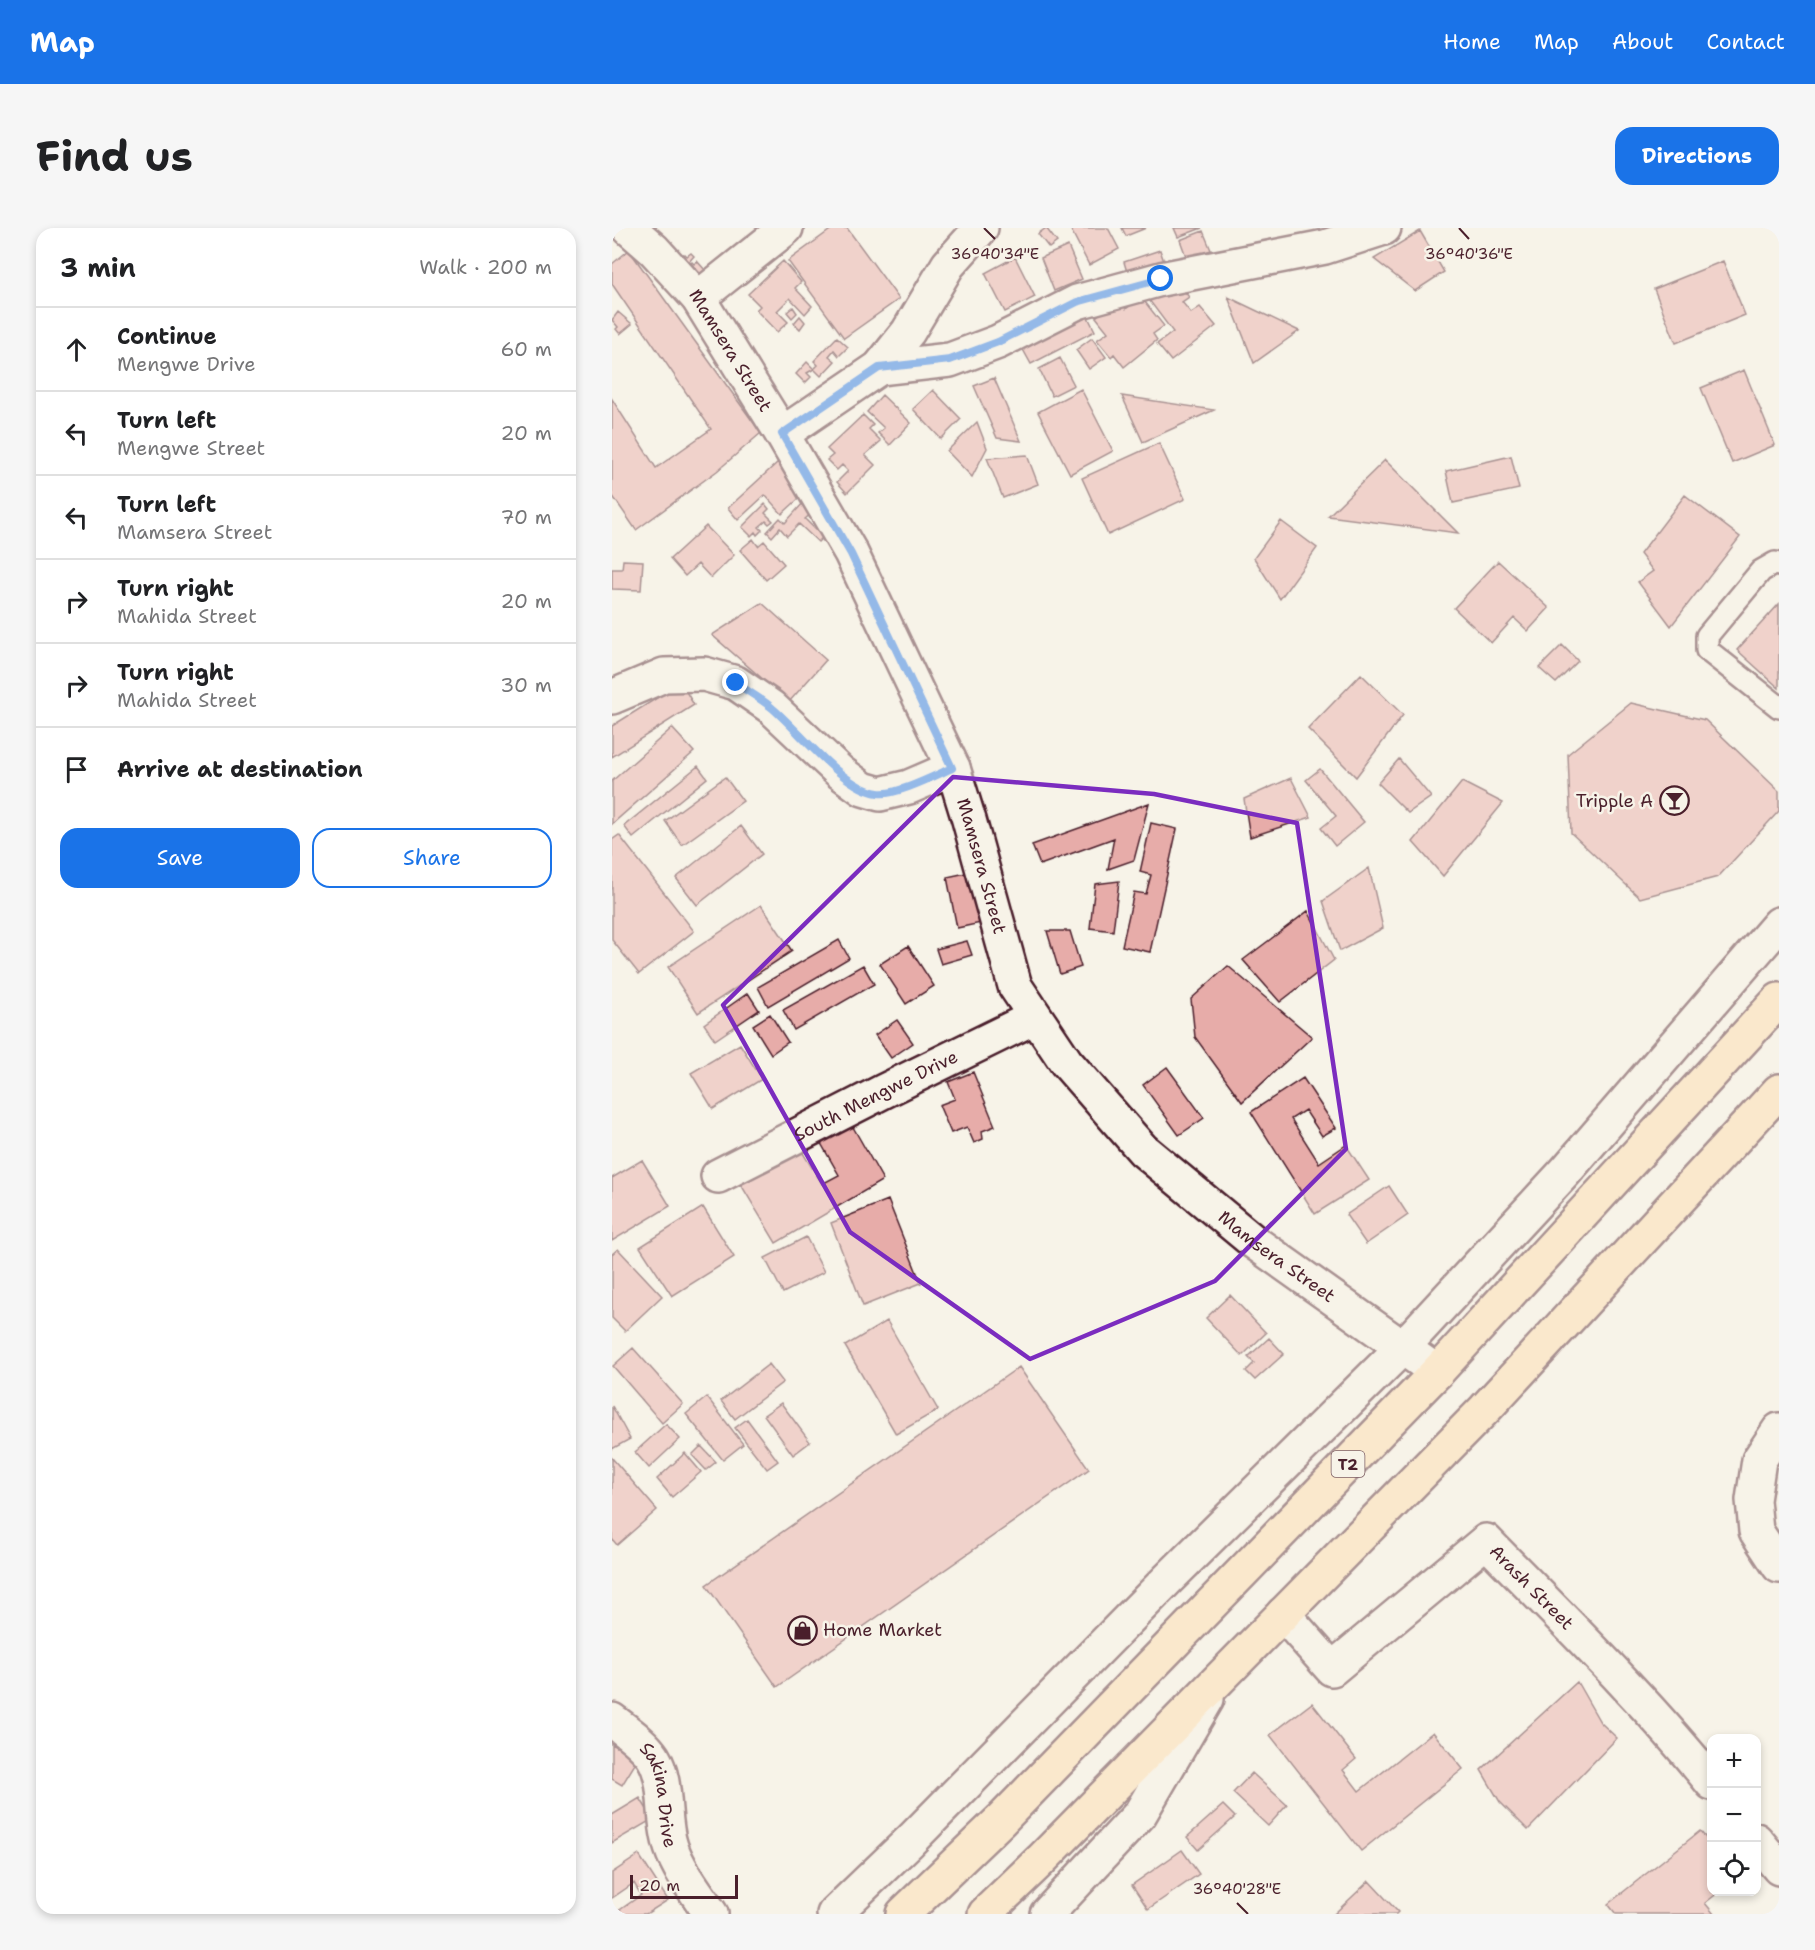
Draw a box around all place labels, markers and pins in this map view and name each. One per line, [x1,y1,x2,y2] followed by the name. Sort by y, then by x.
[1658,785,1690,817] bar icon: Tripple A
[1576,789,1653,813] place label: Tripple A
[786,1614,818,1646] shop icon: Home Market
[823,1618,942,1642] place label: Home Market

